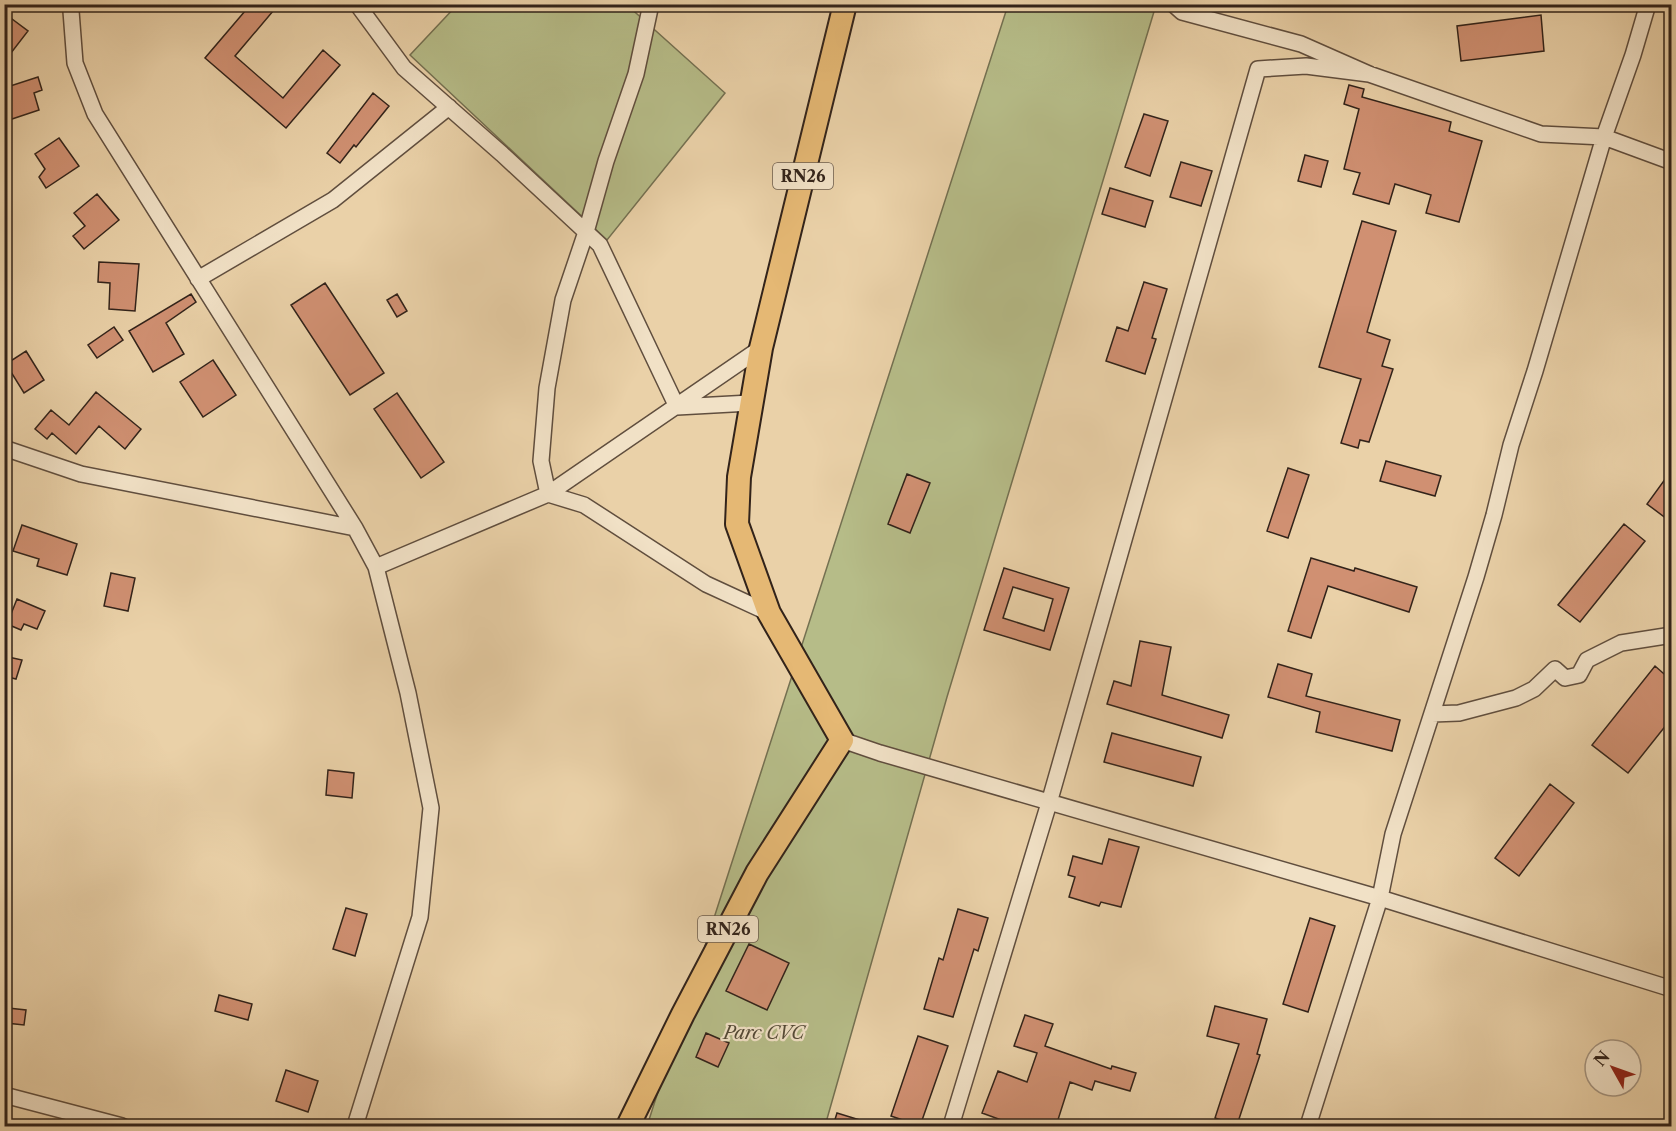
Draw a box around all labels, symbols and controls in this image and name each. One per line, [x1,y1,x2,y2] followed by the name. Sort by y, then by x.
[773,163,833,189] road number: RN26
[698,916,758,942] road number: RN26
[722,1022,807,1044] park label: Parc CVC
[1583,1038,1643,1098] north arrow
[1589,1047,1614,1070] text: N

